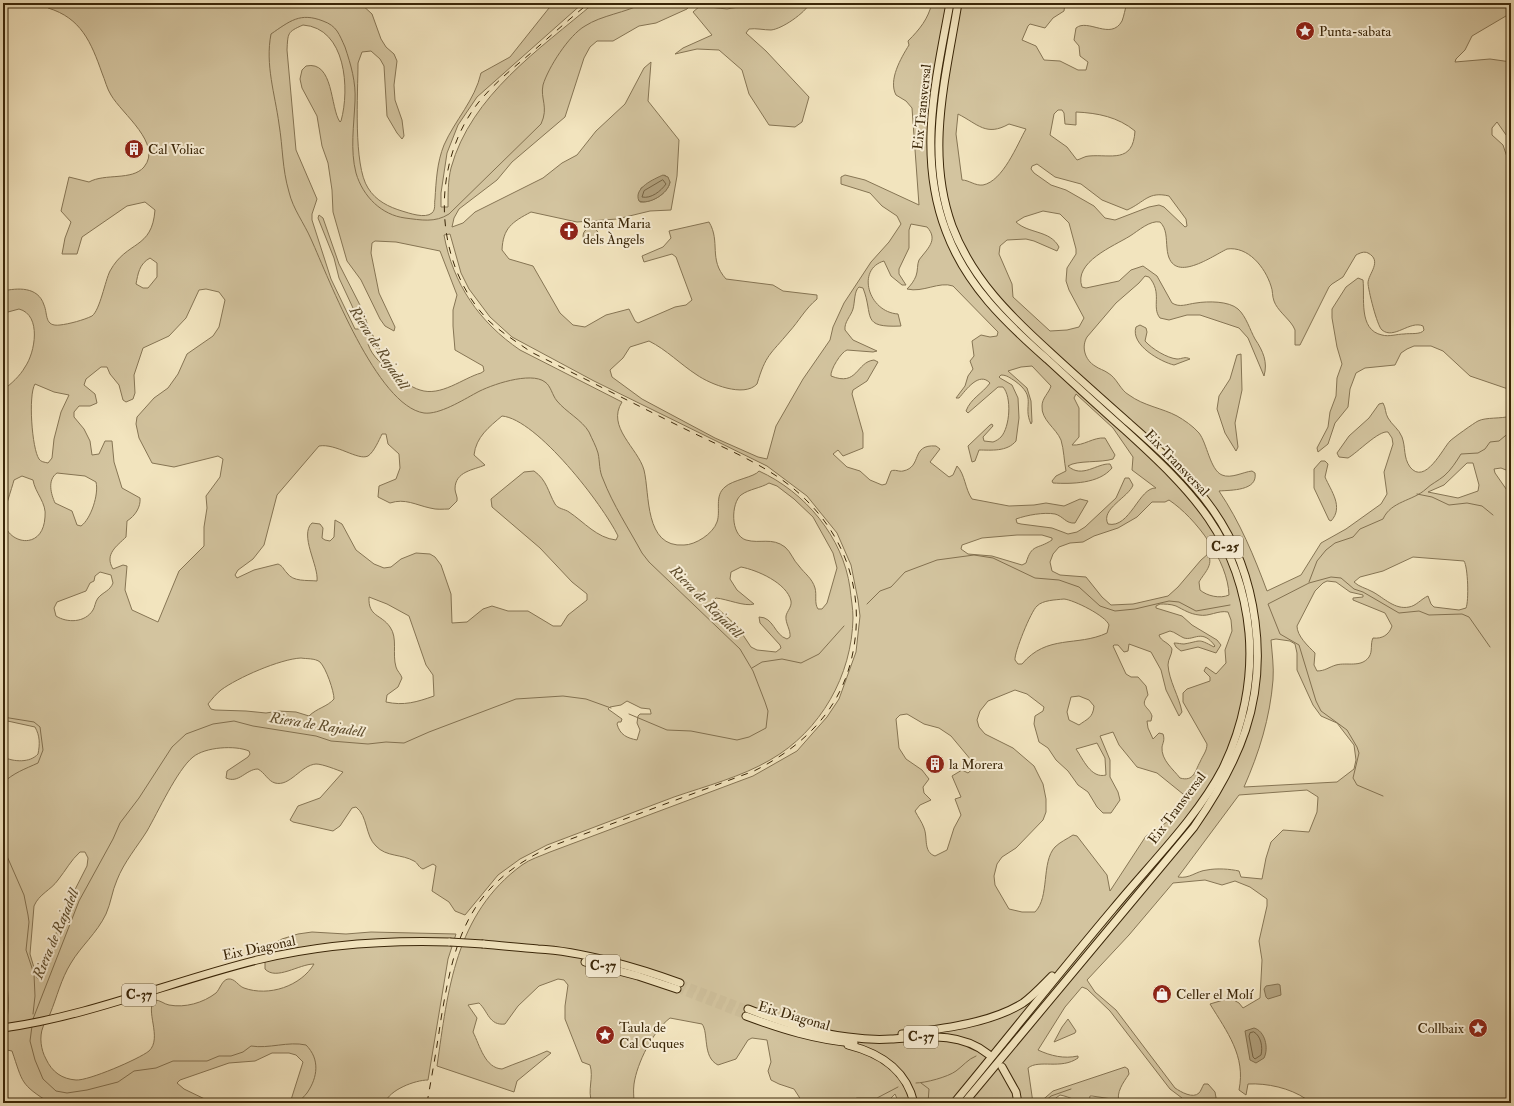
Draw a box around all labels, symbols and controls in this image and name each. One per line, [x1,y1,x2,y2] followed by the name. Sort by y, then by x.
[1294,20,1316,42] place icon: Punta-sabata
[1319,23,1392,40] place label: Punta-sabata
[909,63,935,151] street label: Eix Transversal
[123,138,145,160] building icon: Cal Voliac
[148,141,205,158] place label: Cal Voliac
[583,215,651,248] place label: Santa Maria dels Àngels
[558,220,580,242] church icon: Santa Maria dels Àngels
[344,302,414,395] water label: Riera de Rajadell
[1141,426,1213,500] street label: Eix Transversal
[1207,536,1243,558] road number: C-25
[665,561,748,644] water label: Riera de Rajadell
[267,708,367,742] water label: Riera de Rajadell
[924,753,946,775] building icon: la Morera
[949,756,1004,773] place label: la Morera
[1144,768,1210,847] street label: Eix Transversal
[28,885,84,983] water label: Riera de Rajadell
[221,932,297,964] street label: Eix Diagonal
[586,955,620,977] road number: C-37
[1151,983,1173,1005] shop icon: Celler el Molí
[122,984,156,1006] road number: C-37
[1176,986,1254,1003] place label: Celler el Molí
[756,998,832,1034] street label: Eix Diagonal
[1467,1017,1489,1039] place icon: Collbaix
[619,1019,684,1052] place label: Taula de Cal Cuques
[1417,1020,1465,1037] place label: Collbaix
[594,1024,616,1046] place icon: Taula de Cal Cuques
[904,1026,938,1048] road number: C-37

